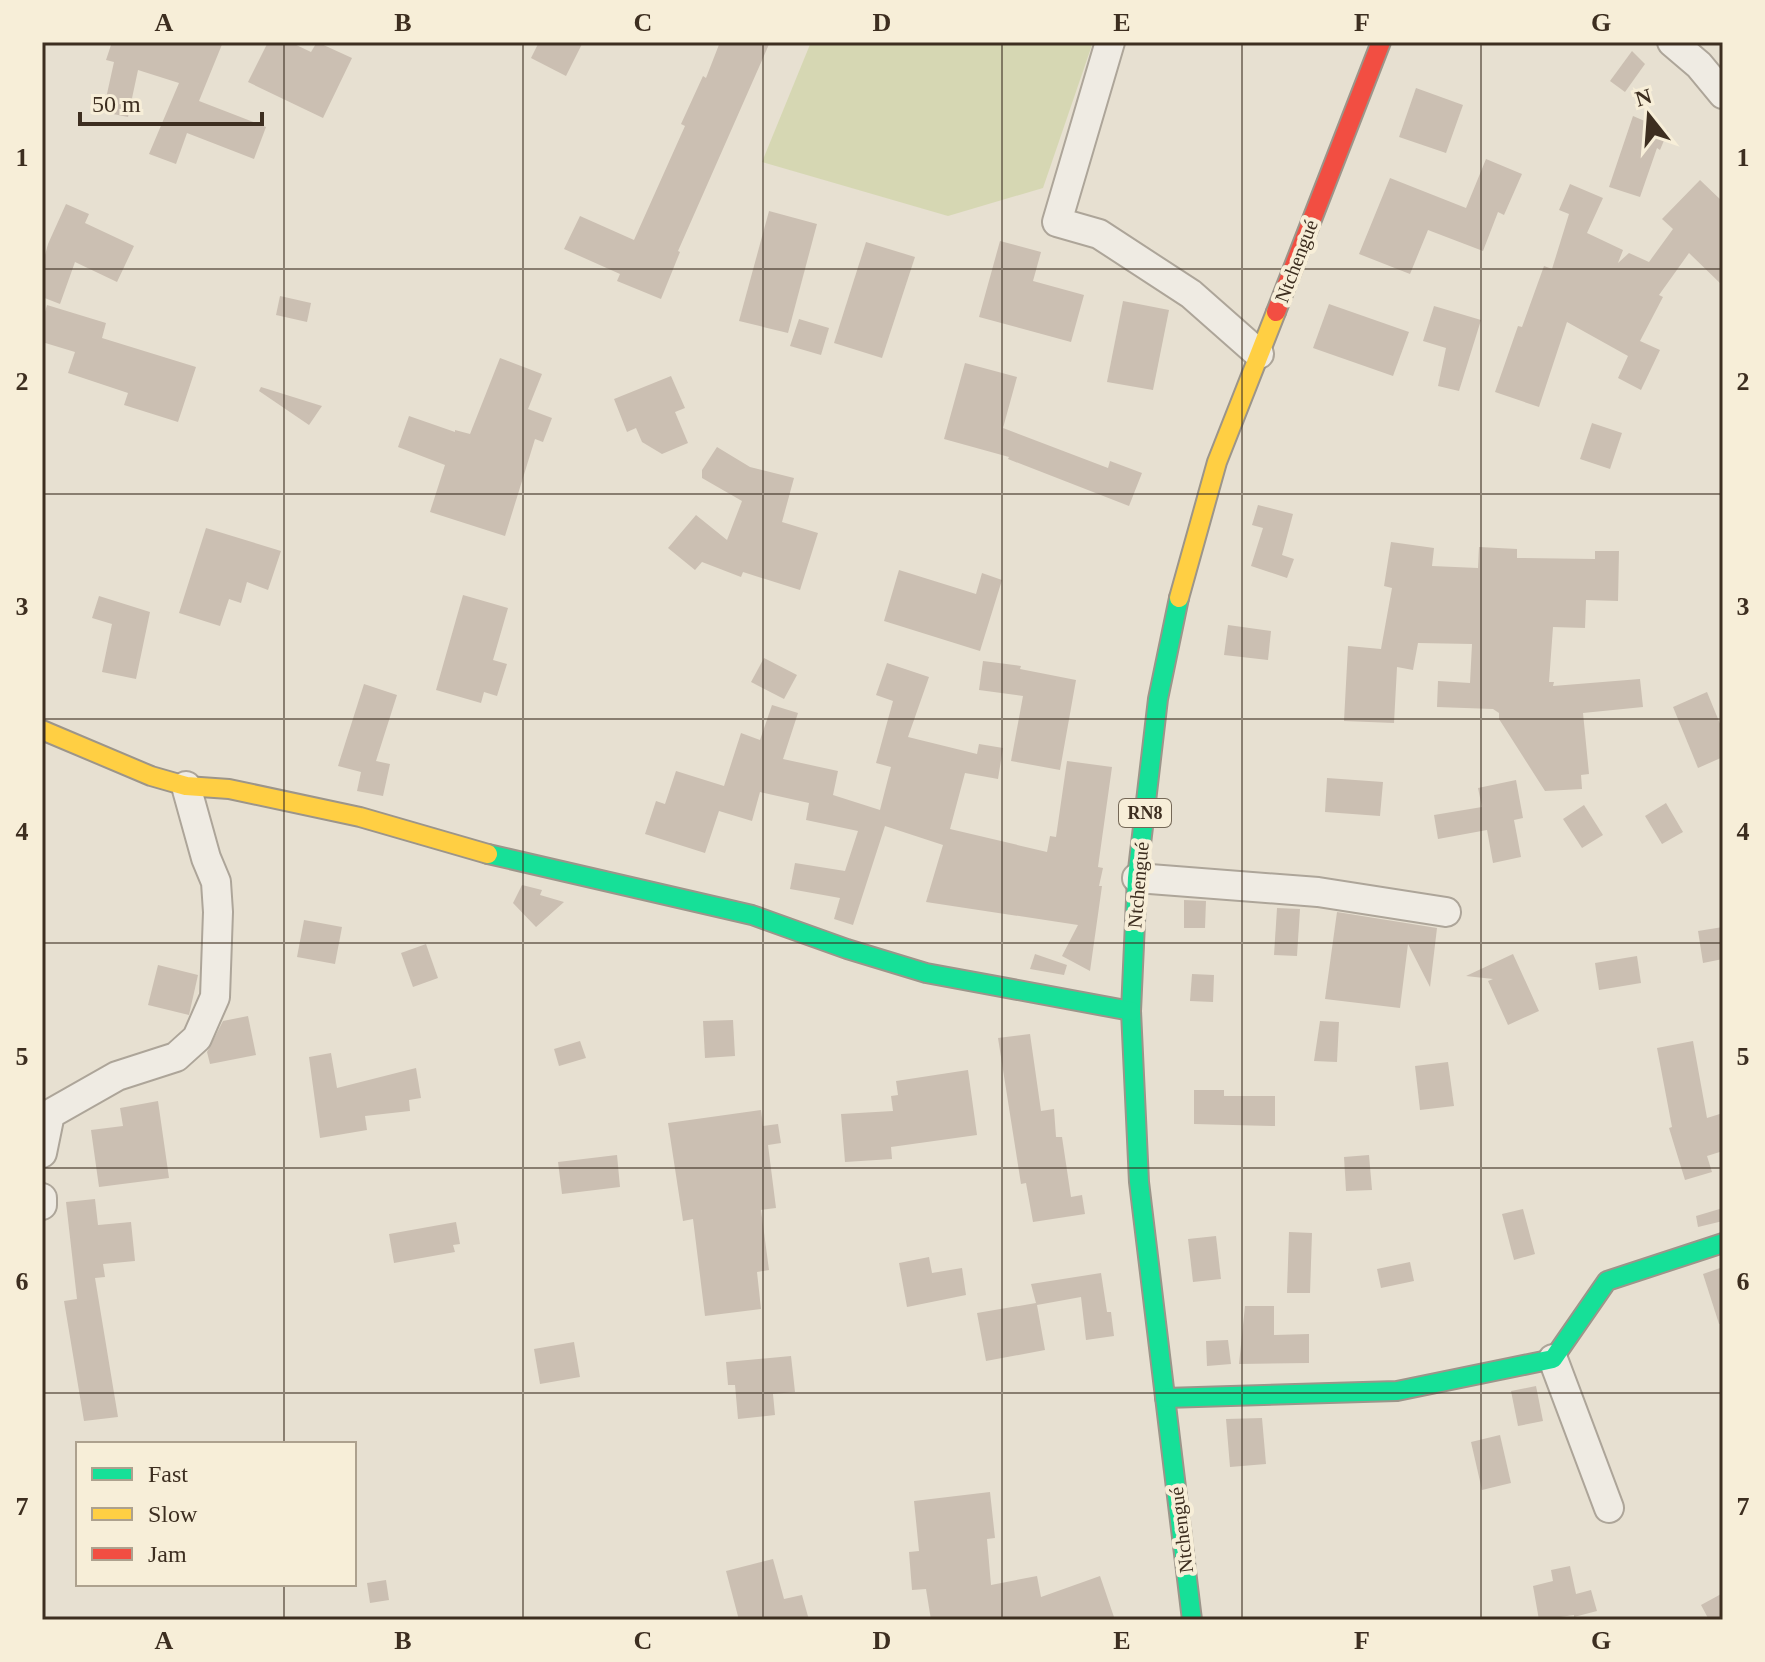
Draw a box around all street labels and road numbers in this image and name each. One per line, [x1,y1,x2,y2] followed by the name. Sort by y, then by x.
[1270,217,1323,306] street label: Ntchengué
[1119,799,1171,827] road number: RN8
[1123,841,1154,929] street label: Ntchengué
[1165,1485,1198,1574] street label: Ntchengué

